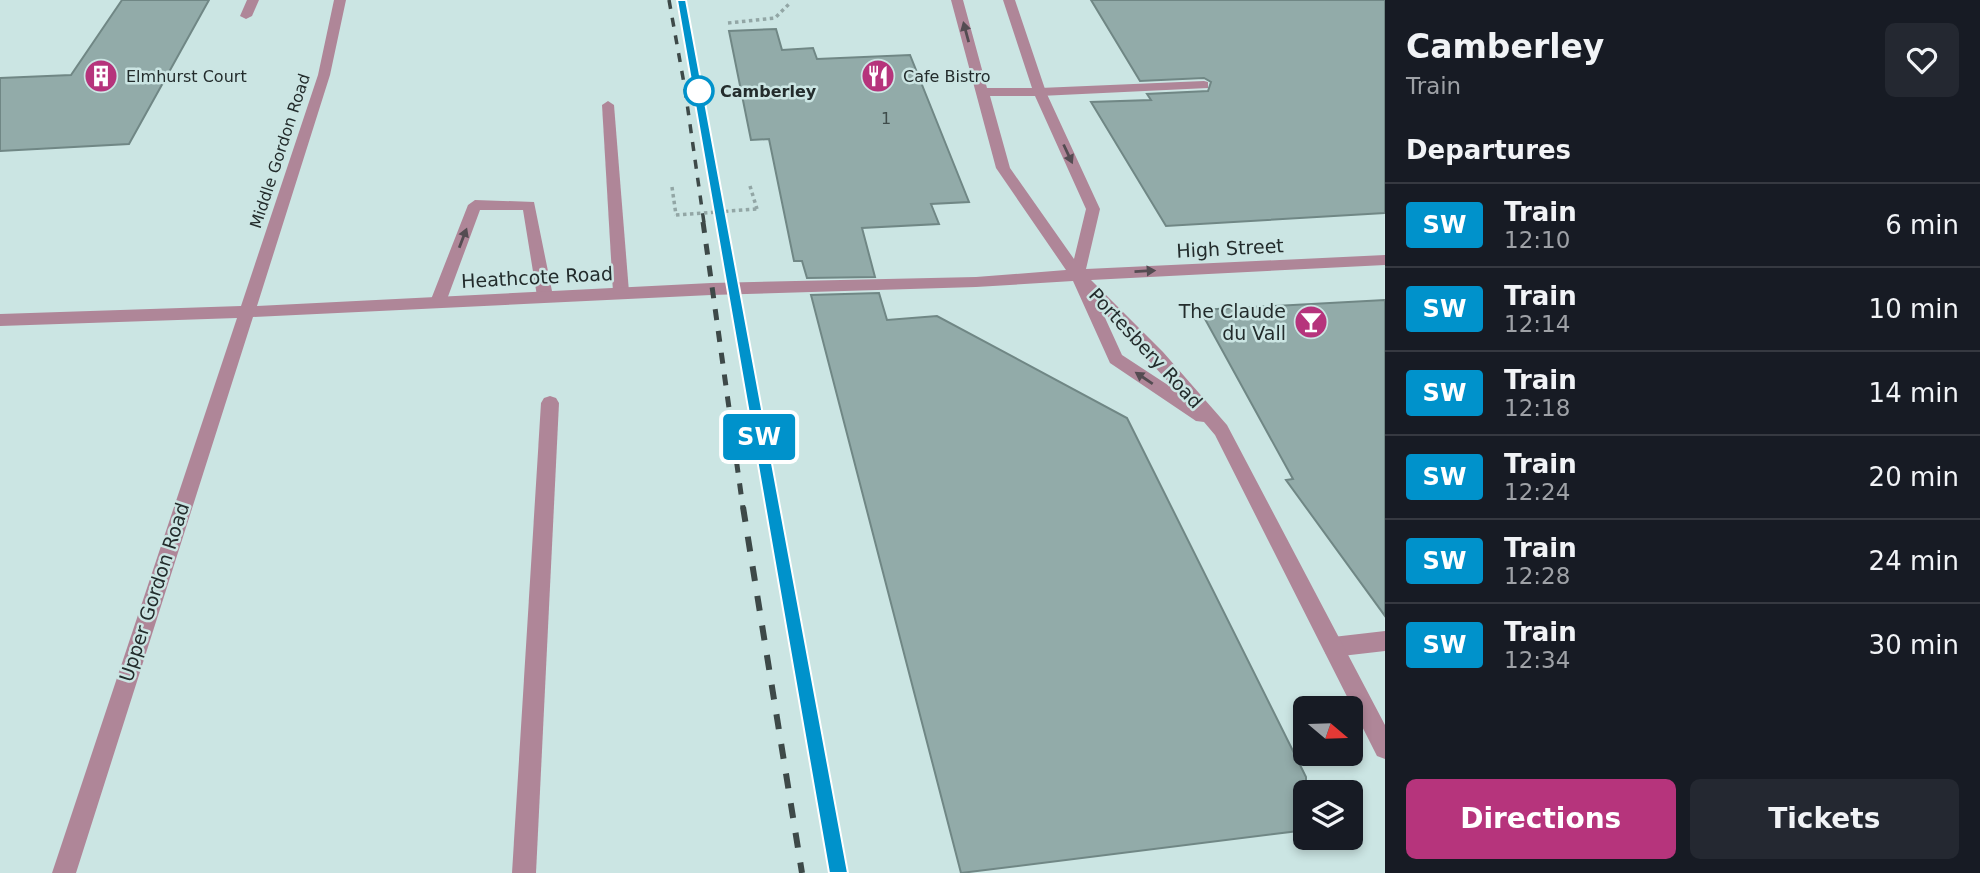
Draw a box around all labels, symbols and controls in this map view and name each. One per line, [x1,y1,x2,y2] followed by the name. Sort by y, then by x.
[960,21,970,42] one-way arrow
[1885,23,1959,97] button: heart
[1406,27,1604,66] text: Camberley
[82,57,120,95] building icon: Elmhurst Court
[859,57,897,95] restaurant icon: Cafe Bistro
[126,67,247,86] place label: Elmhurst Court
[903,67,991,86] place label: Cafe Bistro
[246,71,314,231] street label: Middle Gordon Road
[1406,73,1461,99] text: Train
[684,76,714,106] marker: Camberley
[720,82,817,101] place label: Camberley
[881,109,891,128] house number: 1
[1406,135,1571,165] text: Departures
[1062,144,1073,164] one-way arrow
[1504,197,1577,227] text: Train
[1885,210,1959,240] text: 6 min
[1423,211,1466,239] text: SW
[457,227,468,248] one-way arrow
[1504,227,1570,253] text: 12:10
[1176,234,1284,262] street label: High Street
[461,262,613,292] street label: Heathcote Road
[1134,265,1156,276] one-way arrow
[1504,281,1577,311] text: Train
[1085,284,1207,412] street label: Portesbery Road
[1869,294,1959,324] text: 10 min
[1423,295,1466,323] text: SW
[1178,300,1286,344] place label: The Claude du Vall
[1292,303,1330,341] bar icon: The Claude du Vall
[1504,311,1570,337] text: 12:14
[1504,365,1577,395] text: Train
[1135,372,1154,385] one-way arrow
[1869,378,1959,408] text: 14 min
[1423,379,1466,407] text: SW
[1504,395,1570,421] text: 12:18
[728,414,790,460] line badge: SW
[737,423,781,451] text: SW
[1504,449,1577,479] text: Train
[1869,462,1959,492] text: 20 min
[1423,463,1466,491] text: SW
[1504,479,1570,505] text: 12:24
[115,500,193,684] street label: Upper Gordon Road
[1504,533,1577,563] text: Train
[1869,546,1959,576] text: 24 min
[1423,547,1466,575] text: SW
[1504,563,1570,589] text: 12:28
[1504,617,1577,647] text: Train
[1869,630,1959,660] text: 30 min
[1423,631,1466,659] text: SW
[1504,647,1570,673] text: 12:34
[1293,696,1363,766] north arrow
[1293,696,1363,850] map controls
[1406,779,1676,859] button: Directions
[1690,779,1959,859] button: Tickets
[1293,780,1363,850] button: layers

